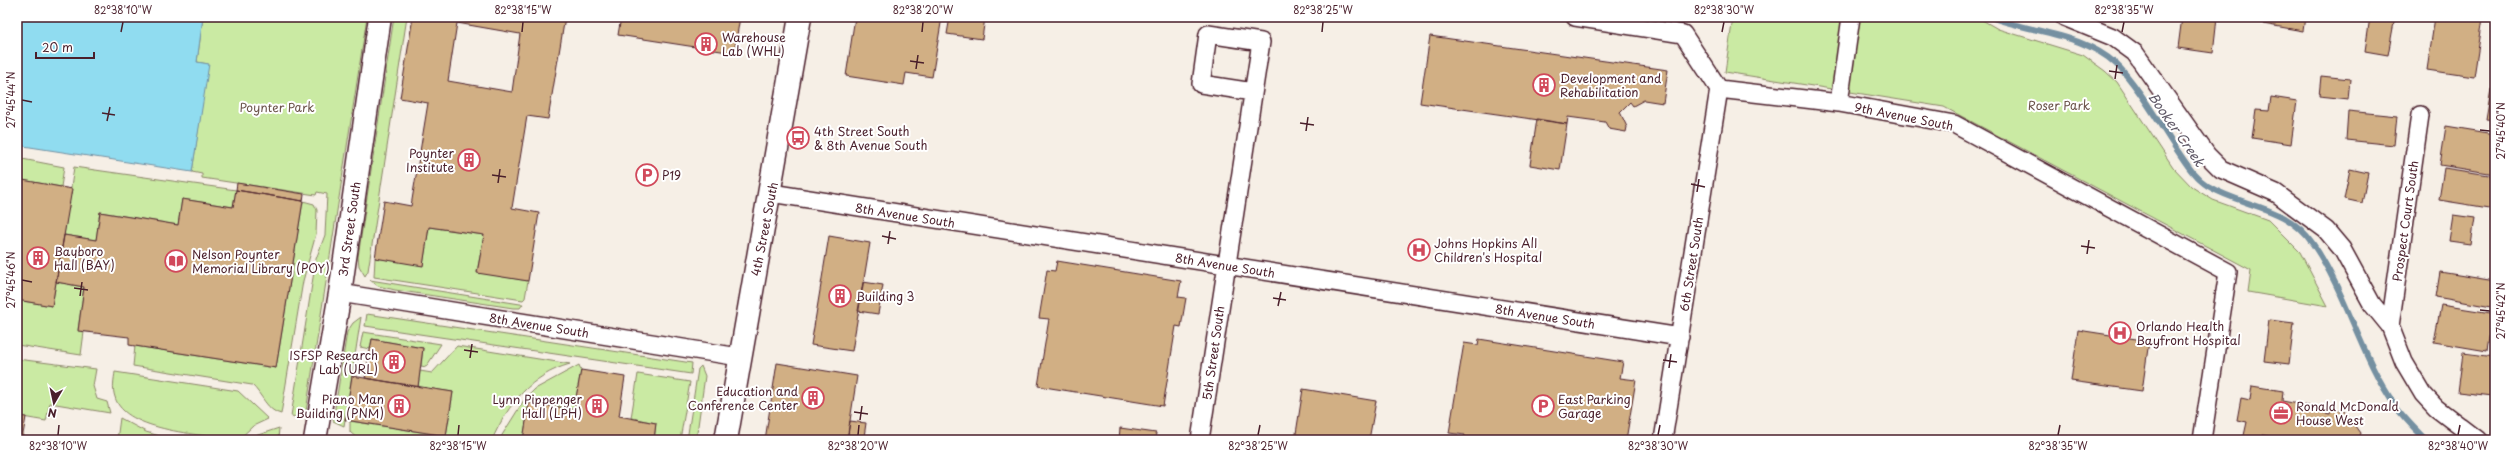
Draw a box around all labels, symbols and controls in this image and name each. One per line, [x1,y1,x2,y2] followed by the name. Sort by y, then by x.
[94,2,153,17] text: 82°38'10"W
[494,2,552,17] text: 82°38'15"W
[893,2,954,17] text: 82°38'20"W
[1293,2,1354,17] text: 82°38'25"W
[1694,2,1755,17] text: 82°38'30"W
[2094,2,2154,17] text: 82°38'35"W
[722,28,786,60] place label: Warehouse Lab (WHL)
[693,31,719,57] building icon: Warehouse Lab (WHL)
[36,34,94,60] scale bar
[42,38,73,56] text: 20 m
[1560,69,1662,101] place label: Development and Rehabilitation
[3,71,18,128] text: 27°45'44"N
[1531,72,1557,98] building icon: Development and Rehabilitation
[2144,88,2210,171] water label: Booker Creek
[2028,96,2090,114] park label: Roser Park
[239,98,315,116] park label: Poynter Park
[1853,98,1955,134] street label: 9th Avenue South
[2493,102,2508,160] text: 27°45'40"N
[814,122,927,154] place label: 4th Street South & 8th Avenue South
[785,125,811,151] bus stop icon: 4th Street South & 8th Avenue South
[406,144,454,176] place label: Poynter Institute
[456,147,482,173] building icon: Poynter Institute
[2388,159,2422,283] street label: Prospect Court South
[634,162,660,188] parking icon: P19
[662,166,681,184] place label: P19
[333,180,365,278] street label: 3rd Street South
[746,180,782,278] street label: 4th Street South
[854,198,956,232] street label: 8th Avenue South
[1675,215,1707,313] street label: 6th Street South
[1434,234,1542,266] place label: Johns Hopkins All Children's Hospital
[1406,237,1432,263] hospital icon: Johns Hopkins All Children's Hospital
[54,242,115,274] place label: Bayboro Hall (BAY)
[25,245,51,271] building icon: Bayboro Hall (BAY)
[192,245,330,277] place label: Nelson Poynter Memorial Library (POY)
[163,248,189,274] library icon: Nelson Poynter Memorial Library (POY)
[1174,248,1276,282] street label: 8th Avenue South
[3,251,18,309] text: 27°45'46"N
[2493,282,2508,339] text: 27°45'42"N
[827,283,853,309] building icon: Building 3
[856,287,914,305] place label: Building 3
[1494,299,1596,333] street label: 8th Avenue South
[1197,305,1229,401] street label: 5th Street South
[488,308,590,342] street label: 8th Avenue South
[2136,317,2241,349] place label: Orlando Health Bayfront Hospital
[2107,320,2133,346] hospital icon: Orlando Health Bayfront Hospital
[289,346,378,378] place label: ISFSP Research Lab (URL)
[381,349,407,375] building icon: ISFSP Research Lab (URL)
[688,382,799,414] place label: Education and Conference Center
[34,383,74,423] north arrow
[800,385,826,411] building icon: Education and Conference Center
[296,390,384,422] place label: Piano Man Building (PNM)
[493,390,582,422] place label: Lynn Pippenger Hall (LPH)
[1558,390,1631,422] place label: East Parking Garage
[386,393,412,419] building icon: Piano Man Building (PNM)
[584,393,610,419] building icon: Lynn Pippenger Hall (LPH)
[1530,393,1556,419] parking icon: East Parking Garage
[2296,397,2400,429] place label: Ronald McDonald House West
[2268,400,2294,426] office icon: Ronald McDonald House West
[46,404,58,422] text: N
[29,438,88,453] text: 82°38'10"W
[429,438,487,453] text: 82°38'15"W
[828,438,889,453] text: 82°38'20"W
[1228,438,1289,453] text: 82°38'25"W
[1628,438,1689,453] text: 82°38'30"W
[2028,438,2088,453] text: 82°38'35"W
[2428,438,2489,453] text: 82°38'40"W

